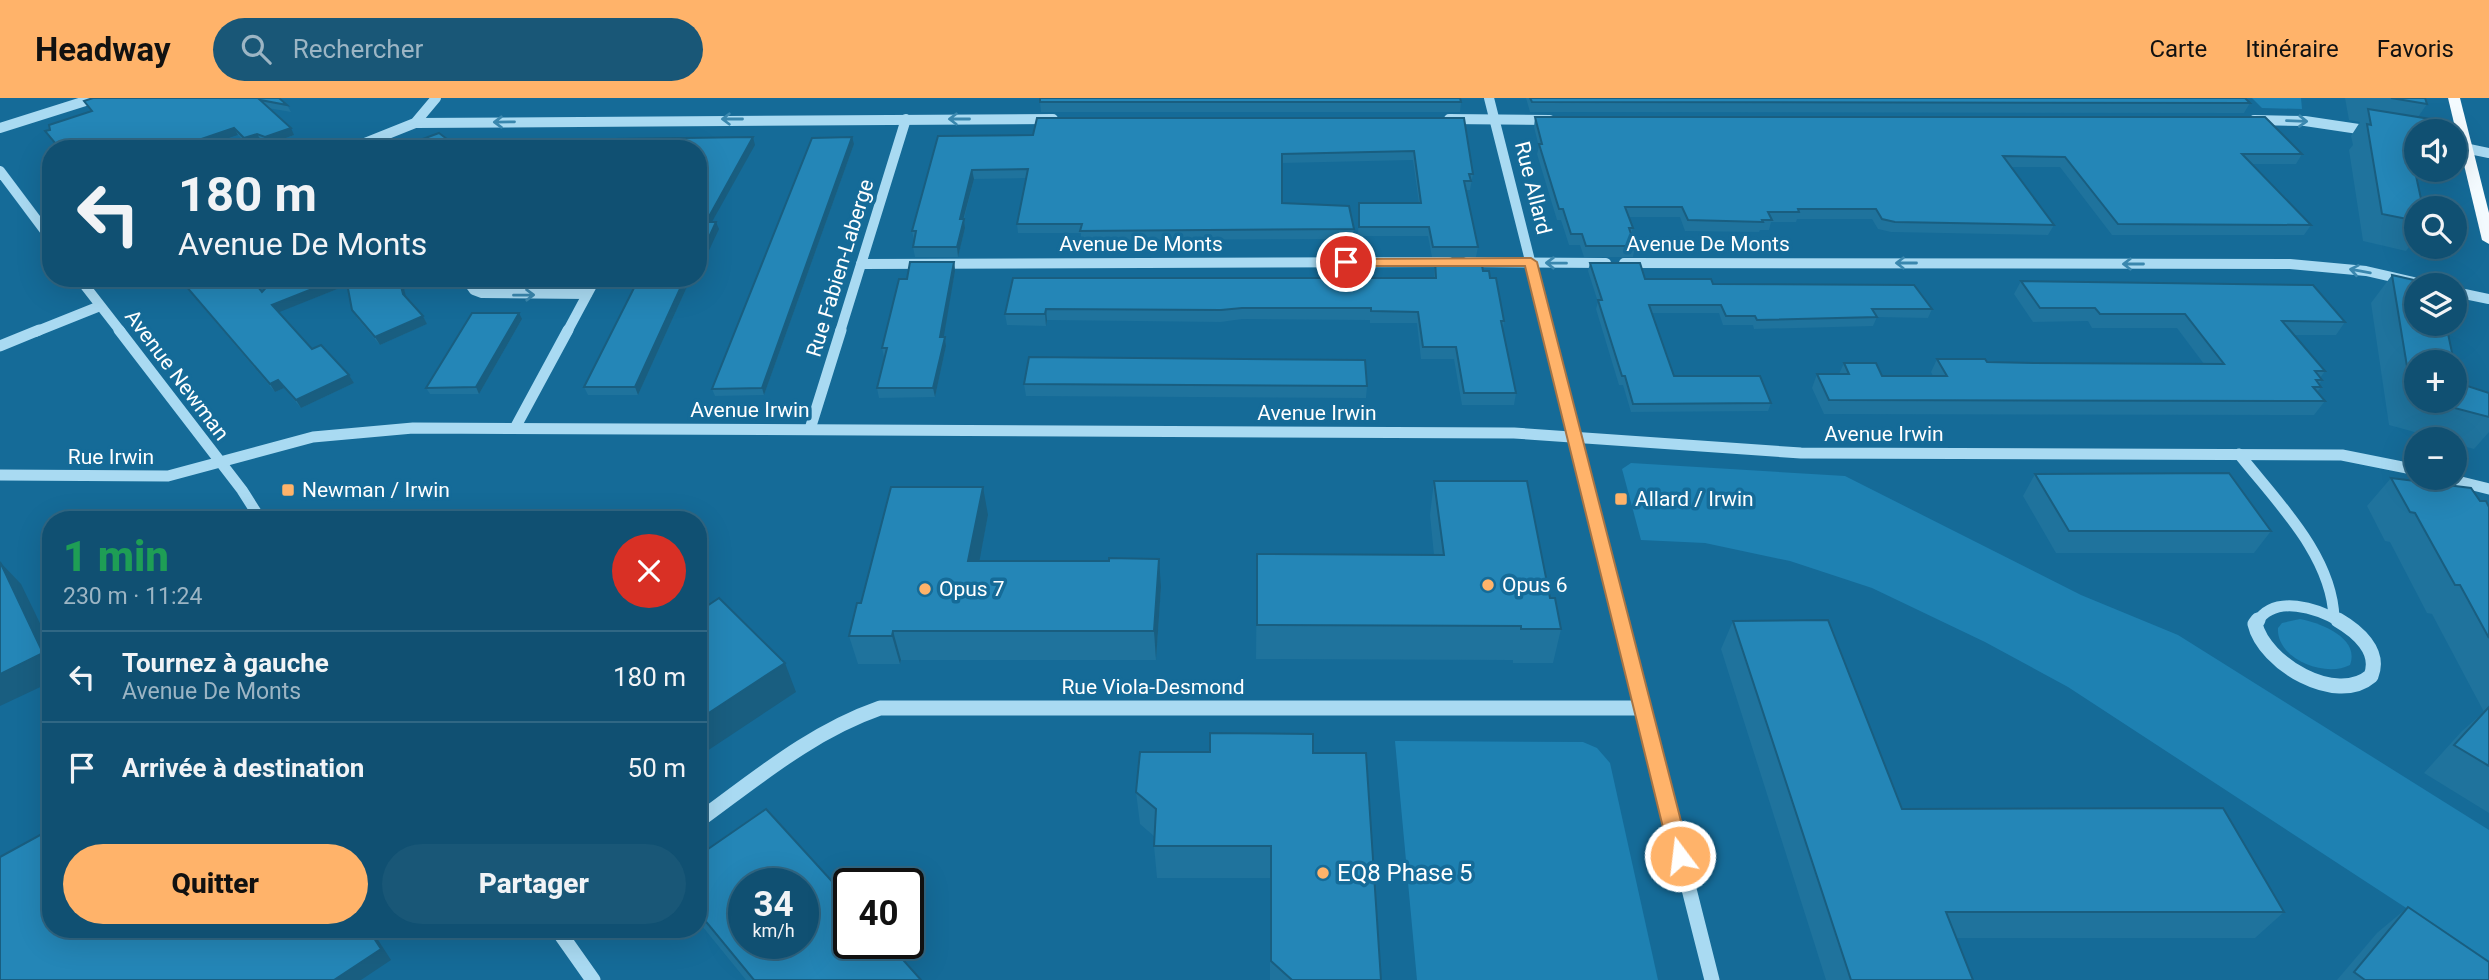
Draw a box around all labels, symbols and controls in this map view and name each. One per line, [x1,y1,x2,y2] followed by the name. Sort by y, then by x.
[213,18,703,81] search box
[35,30,171,69] text: Headway
[237,30,275,68] icon: search
[293,34,423,64] text: Rechercher
[2149,35,2207,63] text: Carte
[2245,35,2339,63] text: Itinéraire
[2377,35,2454,63] text: Favoris
[721,112,744,126] one-way arrow
[948,112,971,126] one-way arrow
[2286,114,2309,127] one-way arrow
[493,115,516,129] one-way arrow
[2404,119,2467,490] map controls
[2404,119,2467,182] button: sound
[1510,139,1556,237] street label: Rue Allard
[178,166,317,223] text: 180 m
[63,168,154,259] icon: left
[802,176,878,360] street label: Rue Fabien-Laberge
[2404,196,2467,259] button: search
[178,225,427,263] text: Avenue De Monts
[1059,232,1223,256] street label: Avenue De Monts
[1316,232,1376,292] pin
[1626,232,1790,256] street label: Avenue De Monts
[1327,243,1365,281] icon: arrive
[1545,256,1568,269] one-way arrow
[1894,256,1917,270] one-way arrow
[2122,257,2145,271] one-way arrow
[2349,264,2372,277] one-way arrow
[2404,273,2467,336] button: layers
[512,288,535,302] one-way arrow
[120,305,234,445] street label: Avenue Newman
[2404,350,2467,413] button: +
[690,398,810,422] street label: Avenue Irwin
[1257,401,1377,425] street label: Avenue Irwin
[1824,422,1944,446] street label: Avenue Irwin
[2404,427,2467,490] button: −
[68,445,154,469] street label: Rue Irwin
[302,478,450,502] place label: Newman / Irwin
[280,482,296,498] marker: Newman / Irwin
[1635,487,1754,511] place label: Allard / Irwin
[1613,491,1629,507] marker: Allard / Irwin
[63,532,169,581] text: 1 min
[612,534,686,608] button: close
[1502,573,1568,597] place label: Opus 6
[939,577,1005,601] place label: Opus 7
[1480,577,1496,593] marker: Opus 6
[917,581,933,597] marker: Opus 7
[63,583,202,610] text: 230 m · 11:24
[122,648,329,678] text: Tournez à gauche
[63,658,101,696] icon: left
[613,662,686,692] text: 180 m
[1061,675,1245,699] street label: Rue Viola-Desmond
[122,678,301,705] text: Avenue De Monts
[63,749,101,787] icon: arrive
[122,753,364,783] text: Arrivée à destination
[628,753,686,783] text: 50 m
[1643,819,1717,893] position arrow
[63,844,368,924] button: Quitter
[382,844,686,924] button: Partager
[1337,859,1473,887] place label: EQ8 Phase 5
[1315,865,1331,881] marker: EQ8 Phase 5
[833,868,924,959] speed limit sign: 40
[753,884,794,925] text: 34
[752,920,795,941] text: km/h

